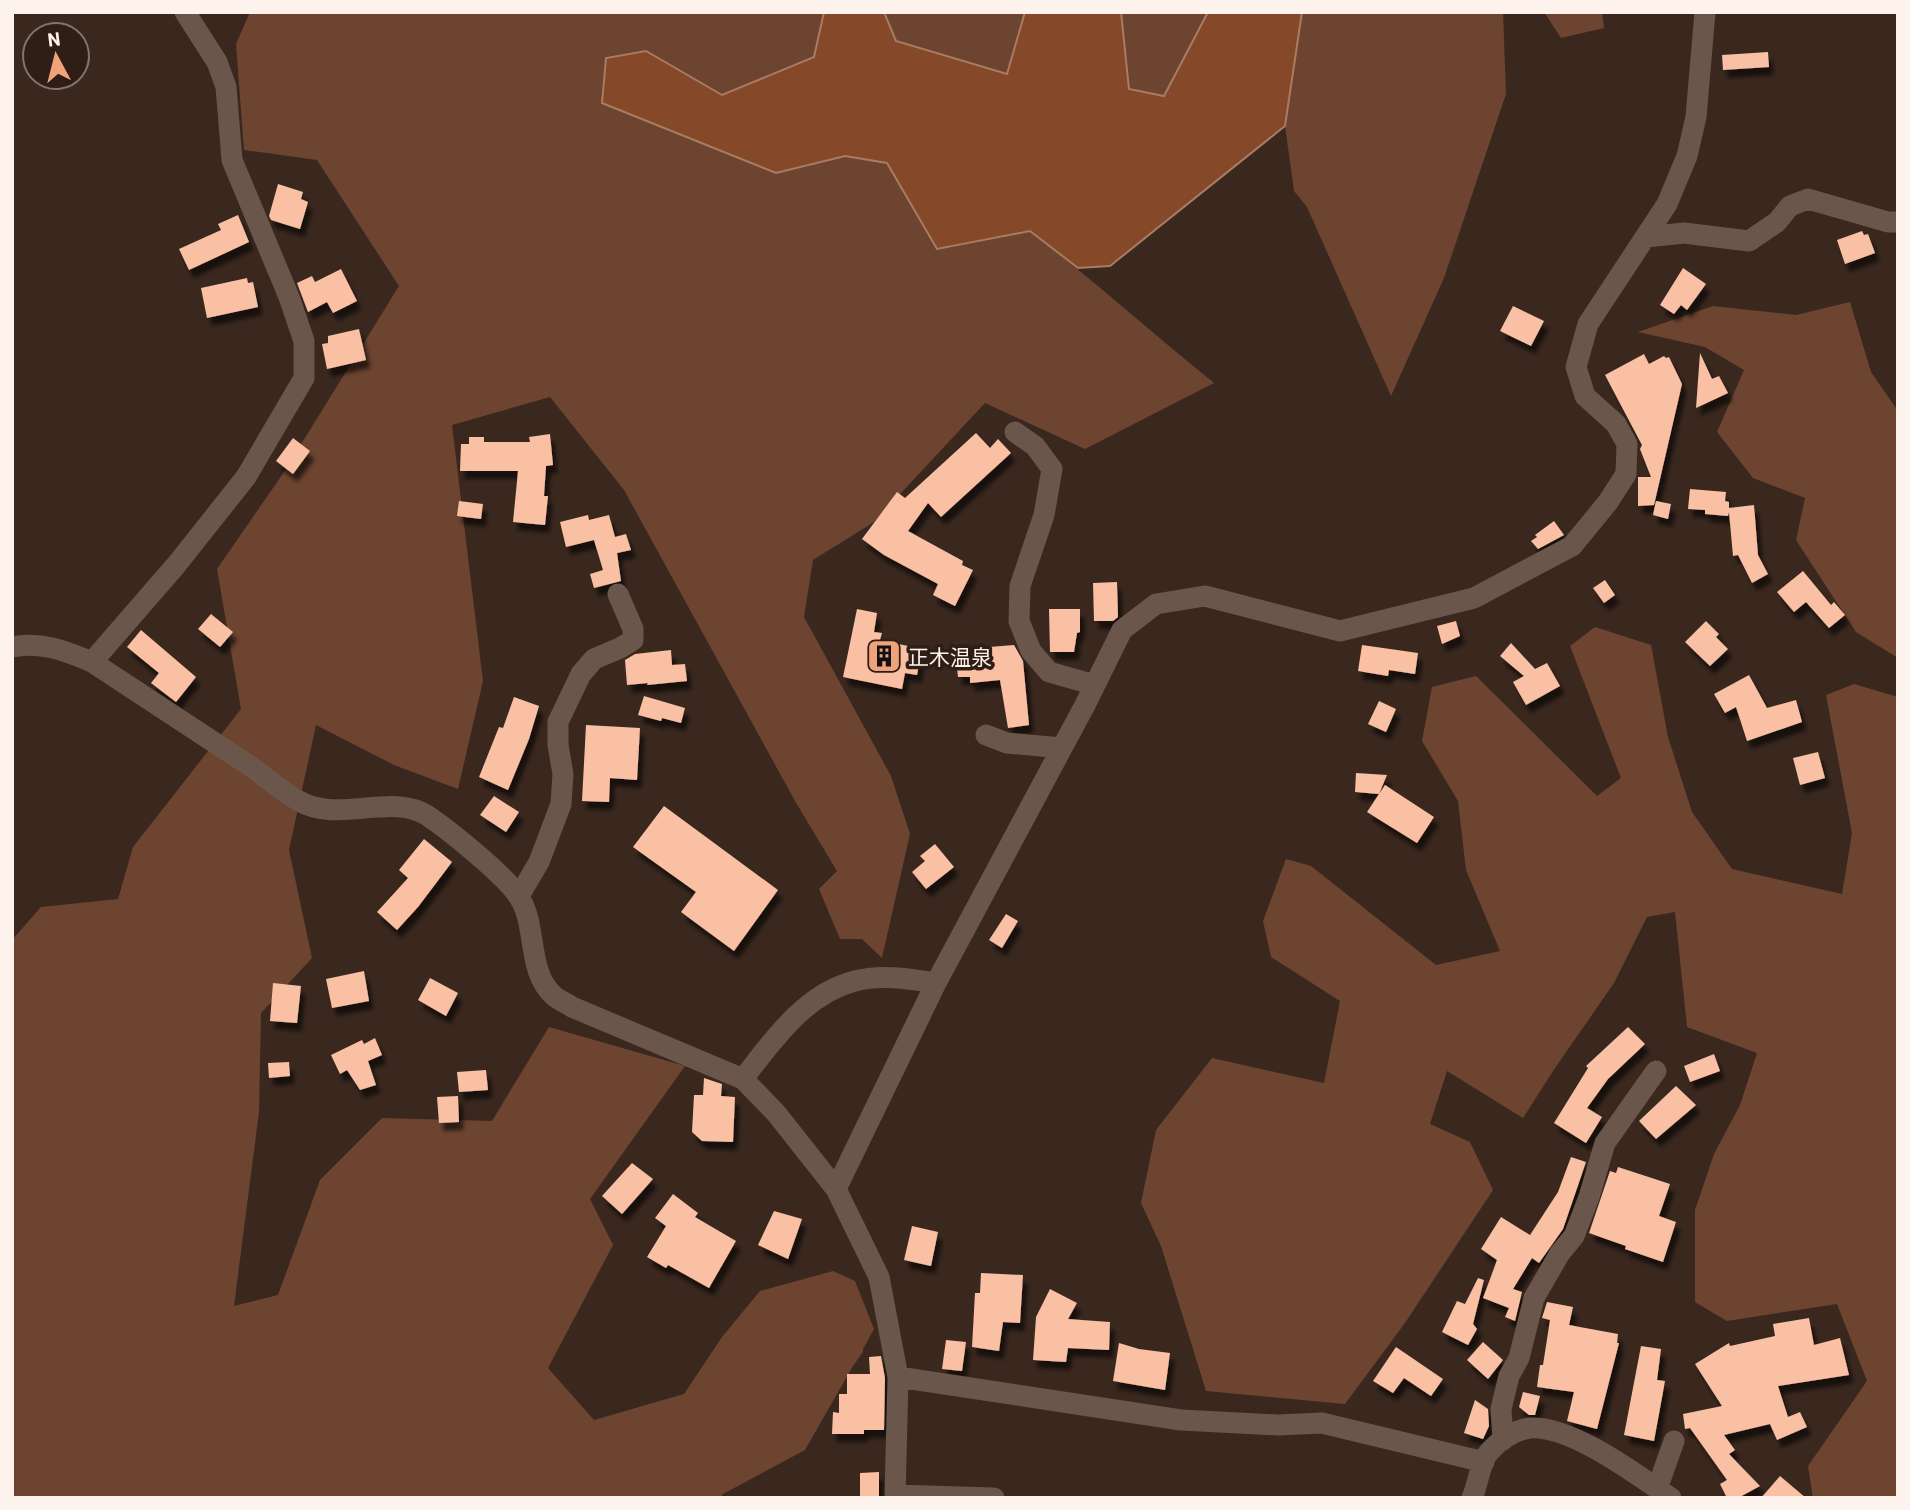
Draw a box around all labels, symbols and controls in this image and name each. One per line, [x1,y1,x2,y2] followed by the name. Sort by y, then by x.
[21,21,91,91] north arrow
[46,26,62,51] text: N
[865,637,903,675] building icon: 正木温泉
[908,644,992,669] place label: 正木温泉

